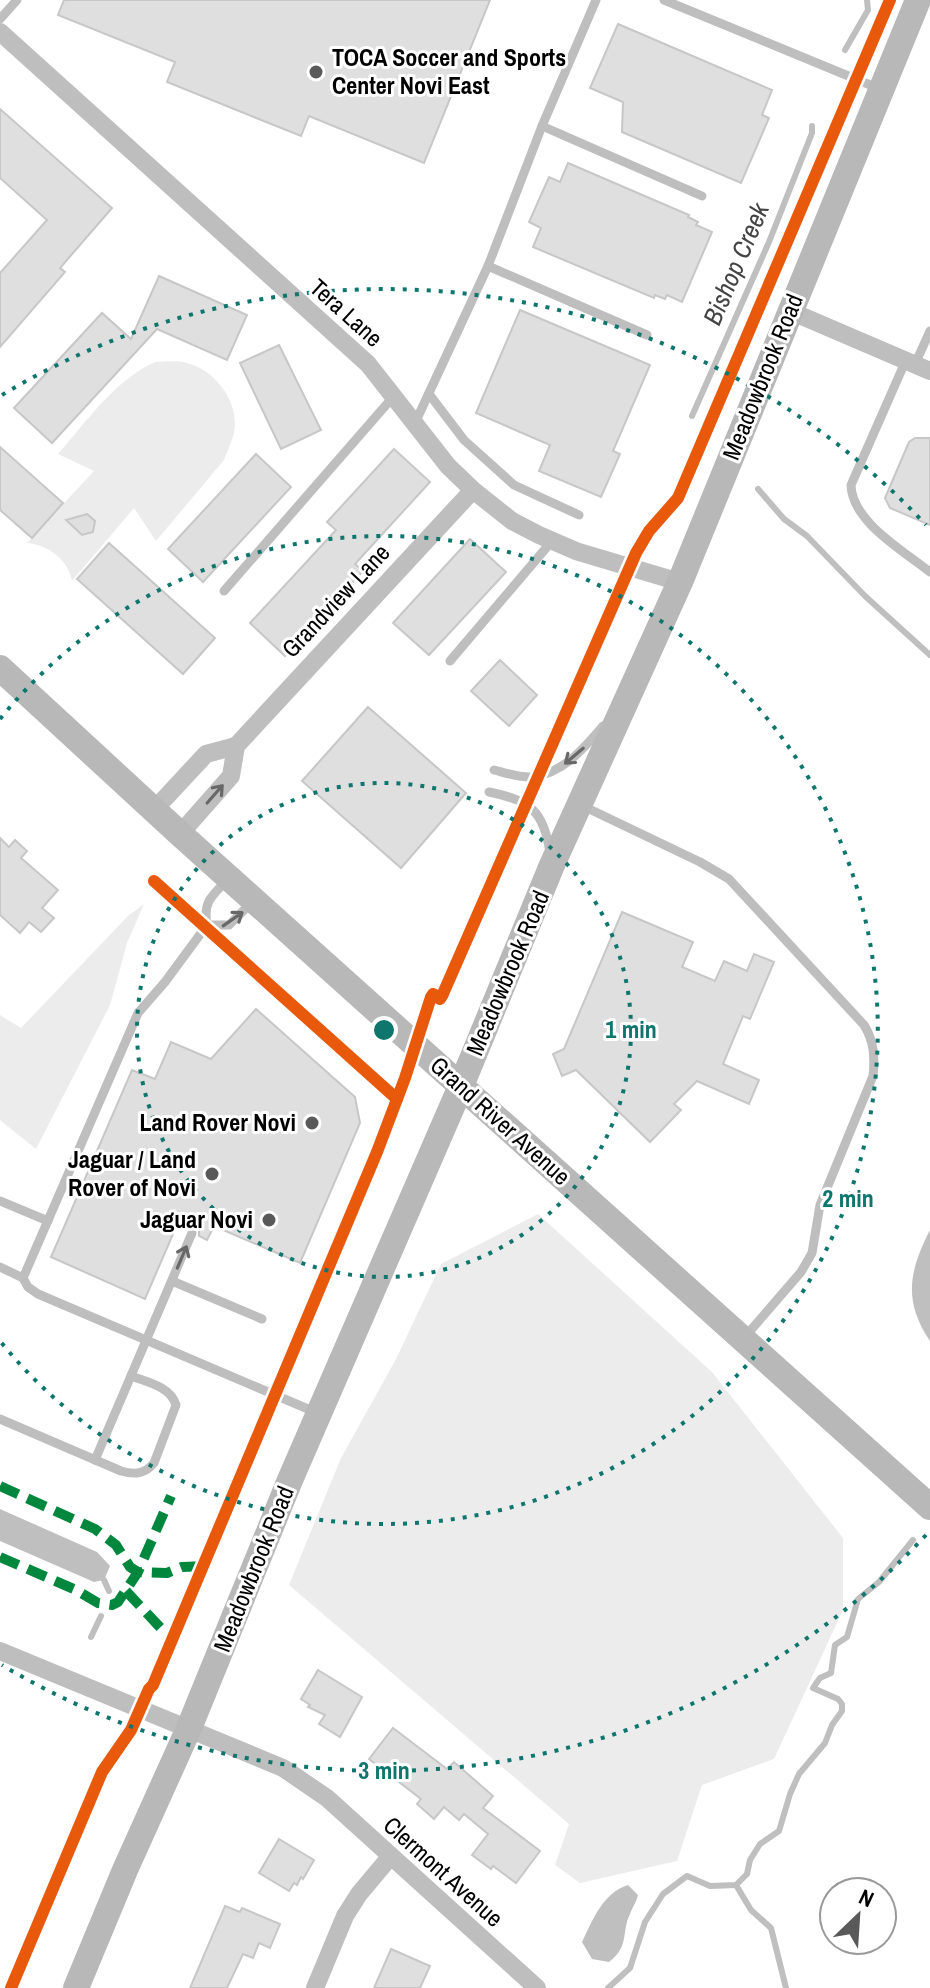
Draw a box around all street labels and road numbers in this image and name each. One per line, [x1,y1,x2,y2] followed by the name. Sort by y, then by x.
[303,271,390,353] street label: Tera Lane
[714,289,810,464] street label: Meadowbrook Road
[274,537,396,664] street label: Grandview Lane
[458,885,556,1060] street label: Meadowbrook Road
[424,1049,578,1192] street label: Grand River Avenue
[205,1481,301,1656] street label: Meadowbrook Road
[377,1809,510,1934] street label: Clermont Avenue

